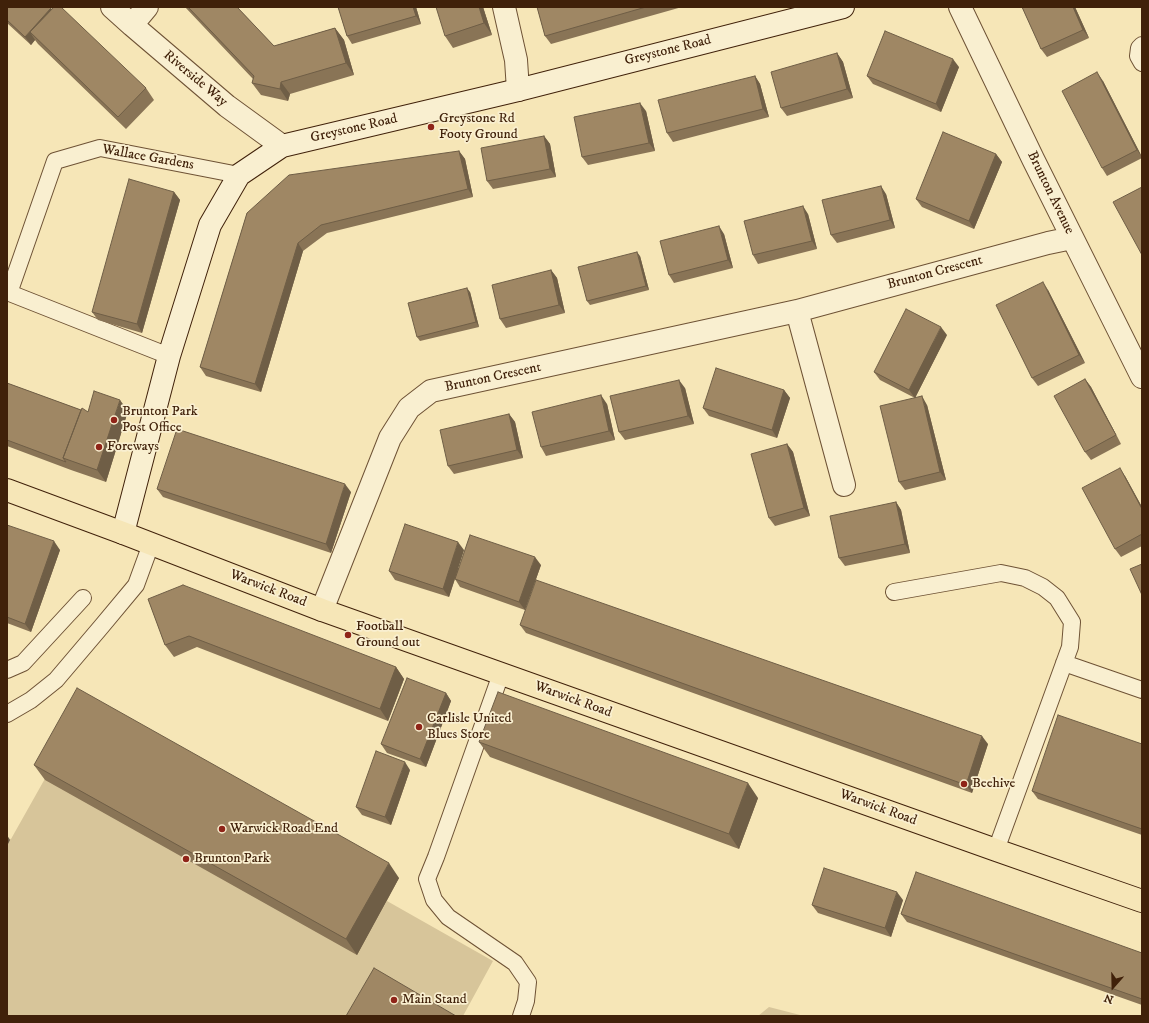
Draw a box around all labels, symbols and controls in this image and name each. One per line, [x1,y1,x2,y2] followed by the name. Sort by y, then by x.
[623,32,713,70] street label: Greystone Road
[159,47,231,111] street label: Riverside Way
[309,111,399,147] street label: Greystone Road
[439,111,518,144] place label: Greystone Rd Footy Ground
[426,122,436,132] marker: Greystone Rd Footy Ground
[101,142,195,174] street label: Wallace Gardens
[1023,149,1077,237] street label: Brunton Avenue
[885,252,985,294] street label: Brunton Crescent
[443,360,543,396] street label: Brunton Crescent
[122,404,198,436] place label: Brunton Park Post Office
[109,415,119,425] marker: Brunton Park Post Office
[107,439,159,455] place label: Foreways
[94,442,104,452] marker: Foreways
[227,567,309,611] street label: Warwick Road
[356,619,420,652] place label: Football Ground out
[343,630,353,640] marker: Football Ground out
[532,678,614,722] street label: Warwick Road
[427,711,511,744] place label: Carlisle United Blues Store
[414,722,424,732] marker: Carlisle United Blues Store
[972,776,1015,792] place label: Beehive
[959,779,969,789] marker: Beehive
[837,786,919,830] street label: Warwick Road
[230,821,338,837] place label: Warwick Road End
[217,824,227,834] marker: Warwick Road End
[194,851,270,867] place label: Brunton Park
[181,854,191,864] marker: Brunton Park
[1093,967,1133,1007] north arrow
[1102,990,1116,1006] text: N
[402,992,467,1008] place label: Main Stand
[389,995,399,1005] marker: Main Stand

